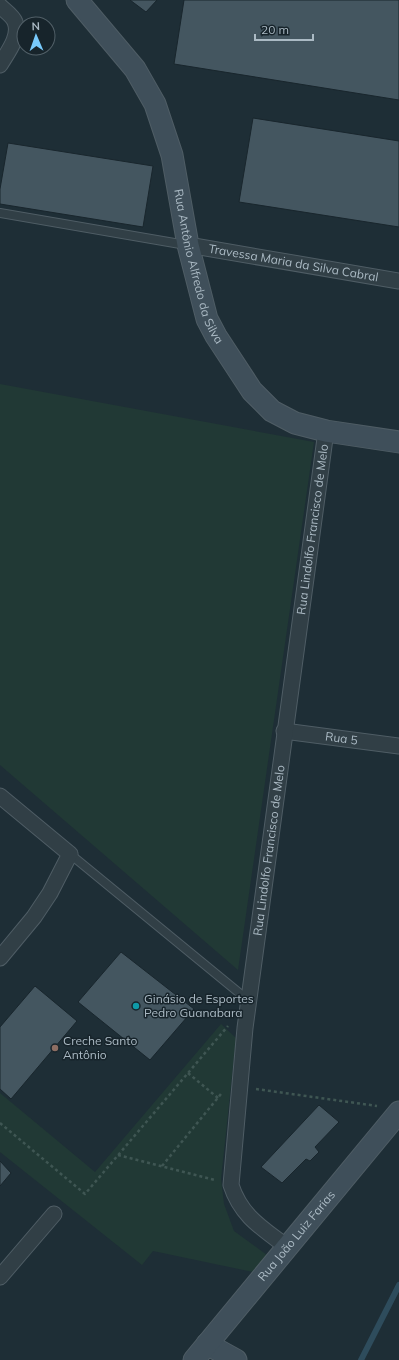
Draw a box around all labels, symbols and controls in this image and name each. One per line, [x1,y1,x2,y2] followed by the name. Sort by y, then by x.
[16,16,56,56] north arrow
[255,16,313,42] scale bar
[31,19,40,33] text: N
[261,22,289,37] text: 20 m
[171,188,227,346] street label: Rua Antônio Alfredo da Silva
[207,241,380,284] street label: Travessa Maria da Silva Cabral
[293,443,331,616] street label: Rua Lindolfo Francisco de Melo
[324,728,359,748] street label: Rua 5
[250,764,288,937] street label: Rua Lindolfo Francisco de Melo
[144,991,254,1020] place label: Ginásio de Esportes Pedro Guanabara
[131,1001,141,1011] marker: Ginásio de Esportes Pedro Guanabara
[63,1033,137,1062] place label: Creche Santo Antônio
[50,1043,60,1053] marker: Creche Santo Antônio
[254,1187,338,1284] street label: Rua João Luiz Farias

